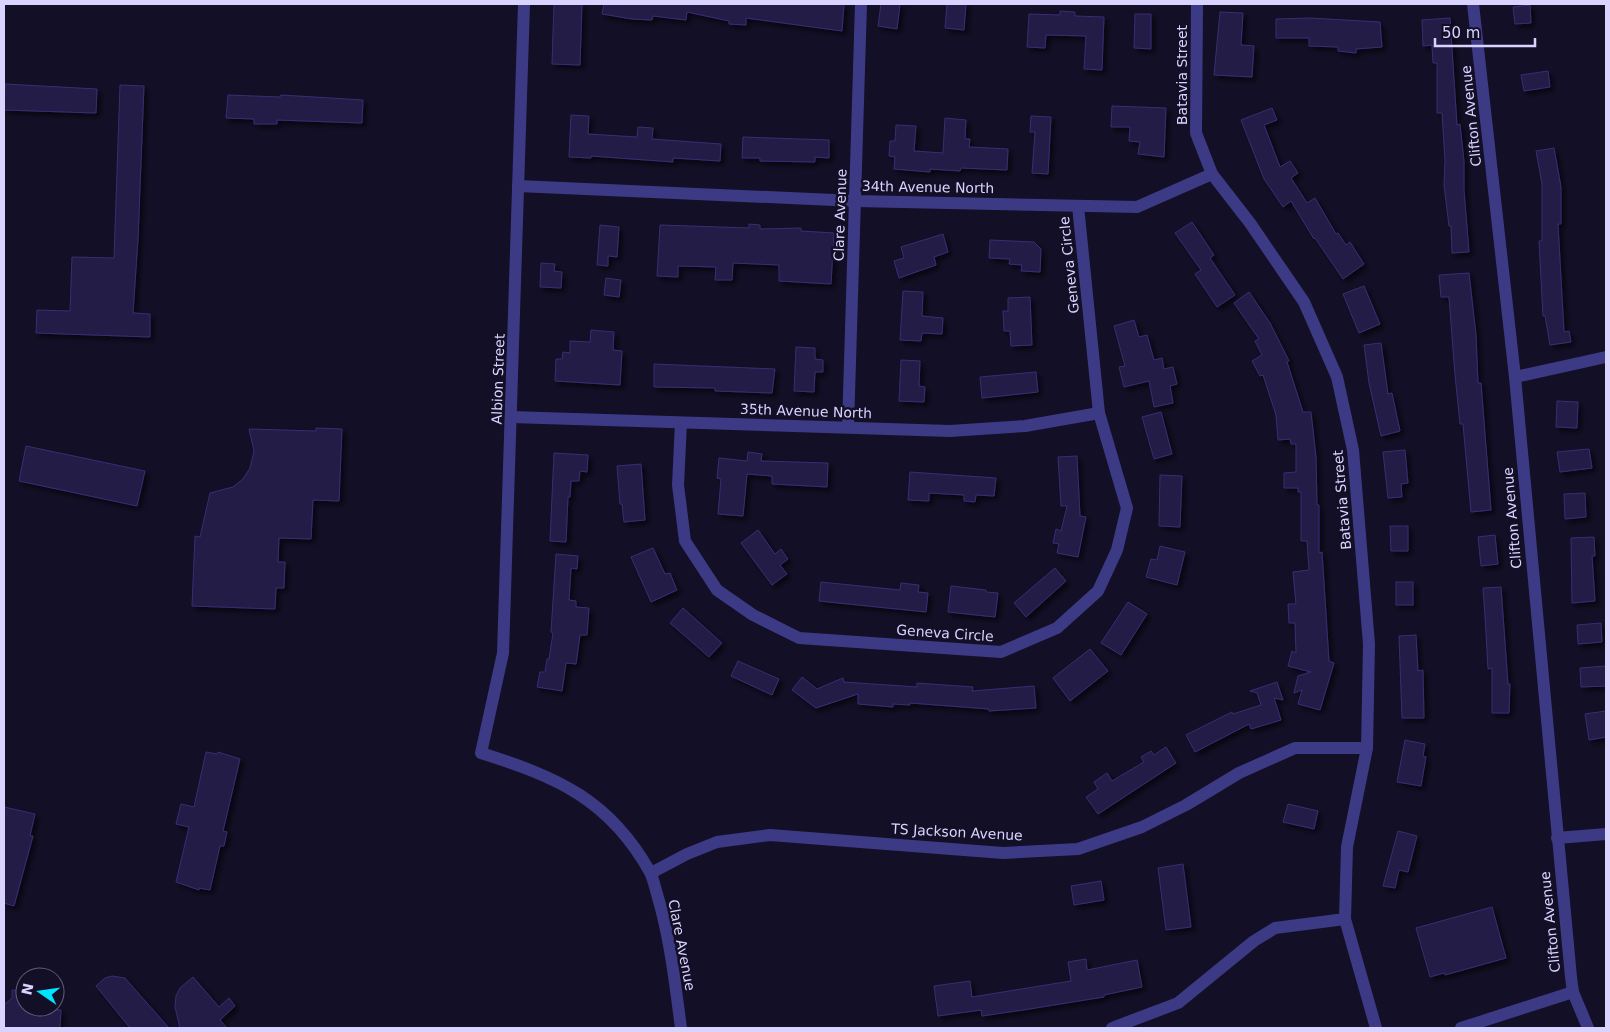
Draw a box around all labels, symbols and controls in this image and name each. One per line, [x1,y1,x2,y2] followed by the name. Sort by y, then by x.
[1435,15,1535,47] scale bar
[1174,24,1190,125] street label: Batavia Street
[1442,24,1480,42] text: 50 m
[1458,65,1484,167] street label: Clifton Avenue
[830,168,850,262] street label: Clare Avenue
[862,178,994,196] street label: 34th Avenue North
[1056,216,1082,314] street label: Geneva Circle
[488,333,508,425] street label: Albion Street
[740,401,872,421] street label: 35th Avenue North
[1330,449,1354,551] street label: Batavia Street
[1500,467,1524,569] street label: Clifton Avenue
[896,622,994,644] street label: Geneva Circle
[890,821,1023,843] street label: TS Jackson Avenue
[1537,871,1563,973] street label: Clifton Avenue
[665,898,699,992] street label: Clare Avenue
[15,967,65,1017] north arrow
[18,982,36,997] text: N

